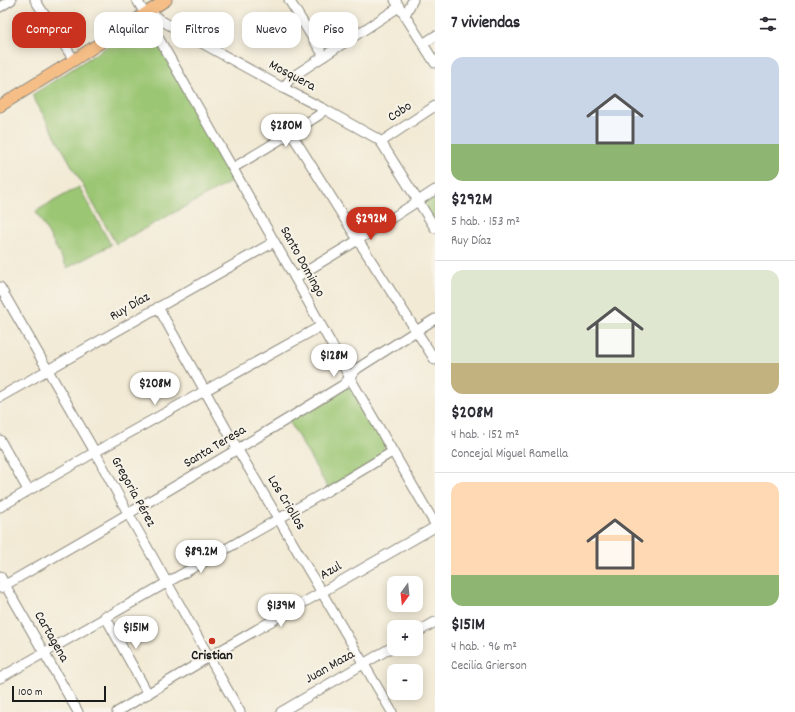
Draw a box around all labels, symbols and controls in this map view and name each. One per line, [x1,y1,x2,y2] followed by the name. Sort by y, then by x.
[12,12,86,48] chip: Comprar
[94,12,163,48] chip: Alquilar
[171,12,234,48] chip: Filtros
[242,12,301,48] chip: Nuevo
[309,12,358,48] chip: Piso
[451,12,520,36] text: 7 viviendas
[757,13,779,35] icon: filters
[265,55,319,97] street label: Mosquera
[579,83,651,155] icon: home
[384,97,416,127] street label: Cobo
[258,114,314,148] pin: $280M
[270,117,302,136] text: $280M
[451,189,492,213] text: $292M
[343,207,399,241] pin: $292M
[355,210,387,229] text: $292M
[451,213,520,232] text: 5 hab. · 153 m²
[274,223,330,301] street label: Santo Domingo
[451,232,491,251] text: Ruy Díaz
[106,287,154,327] street label: Ruy Díaz
[579,296,651,368] icon: home
[306,344,362,378] pin: $128M
[320,347,348,366] text: $128M
[127,372,183,406] pin: $208M
[139,375,171,394] text: $208M
[451,402,493,426] text: $208M
[180,420,250,474] street label: Santa Teresa
[451,426,519,445] text: 4 hab. · 152 m²
[451,445,568,464] text: Concejal Miguel Ramella
[105,453,161,531] street label: Gregoria Pérez
[262,472,310,534] street label: Los Criollos
[579,508,651,580] icon: home
[168,540,234,574] pin: $89.2M
[184,543,218,562] text: $89.2M
[316,556,346,585] street label: Azul
[387,576,423,612] north arrow
[387,576,423,700] map controls
[253,594,309,628] pin: $139M
[267,597,295,616] text: $139M
[28,608,74,667] street label: Cartagena
[451,614,485,638] text: $151M
[108,616,164,650] pin: $151M
[123,619,149,638] text: $151M
[387,620,423,656] button: +
[207,636,217,646] marker: Cristian
[451,638,517,657] text: 4 hab. · 96 m²
[302,645,359,689] street label: Juan Maza
[191,646,233,666] place label: Cristian
[451,657,527,676] text: Cecilia Grierson
[387,664,423,700] button: −
[12,684,106,703] scale bar
[18,685,42,701] text: 100 m

